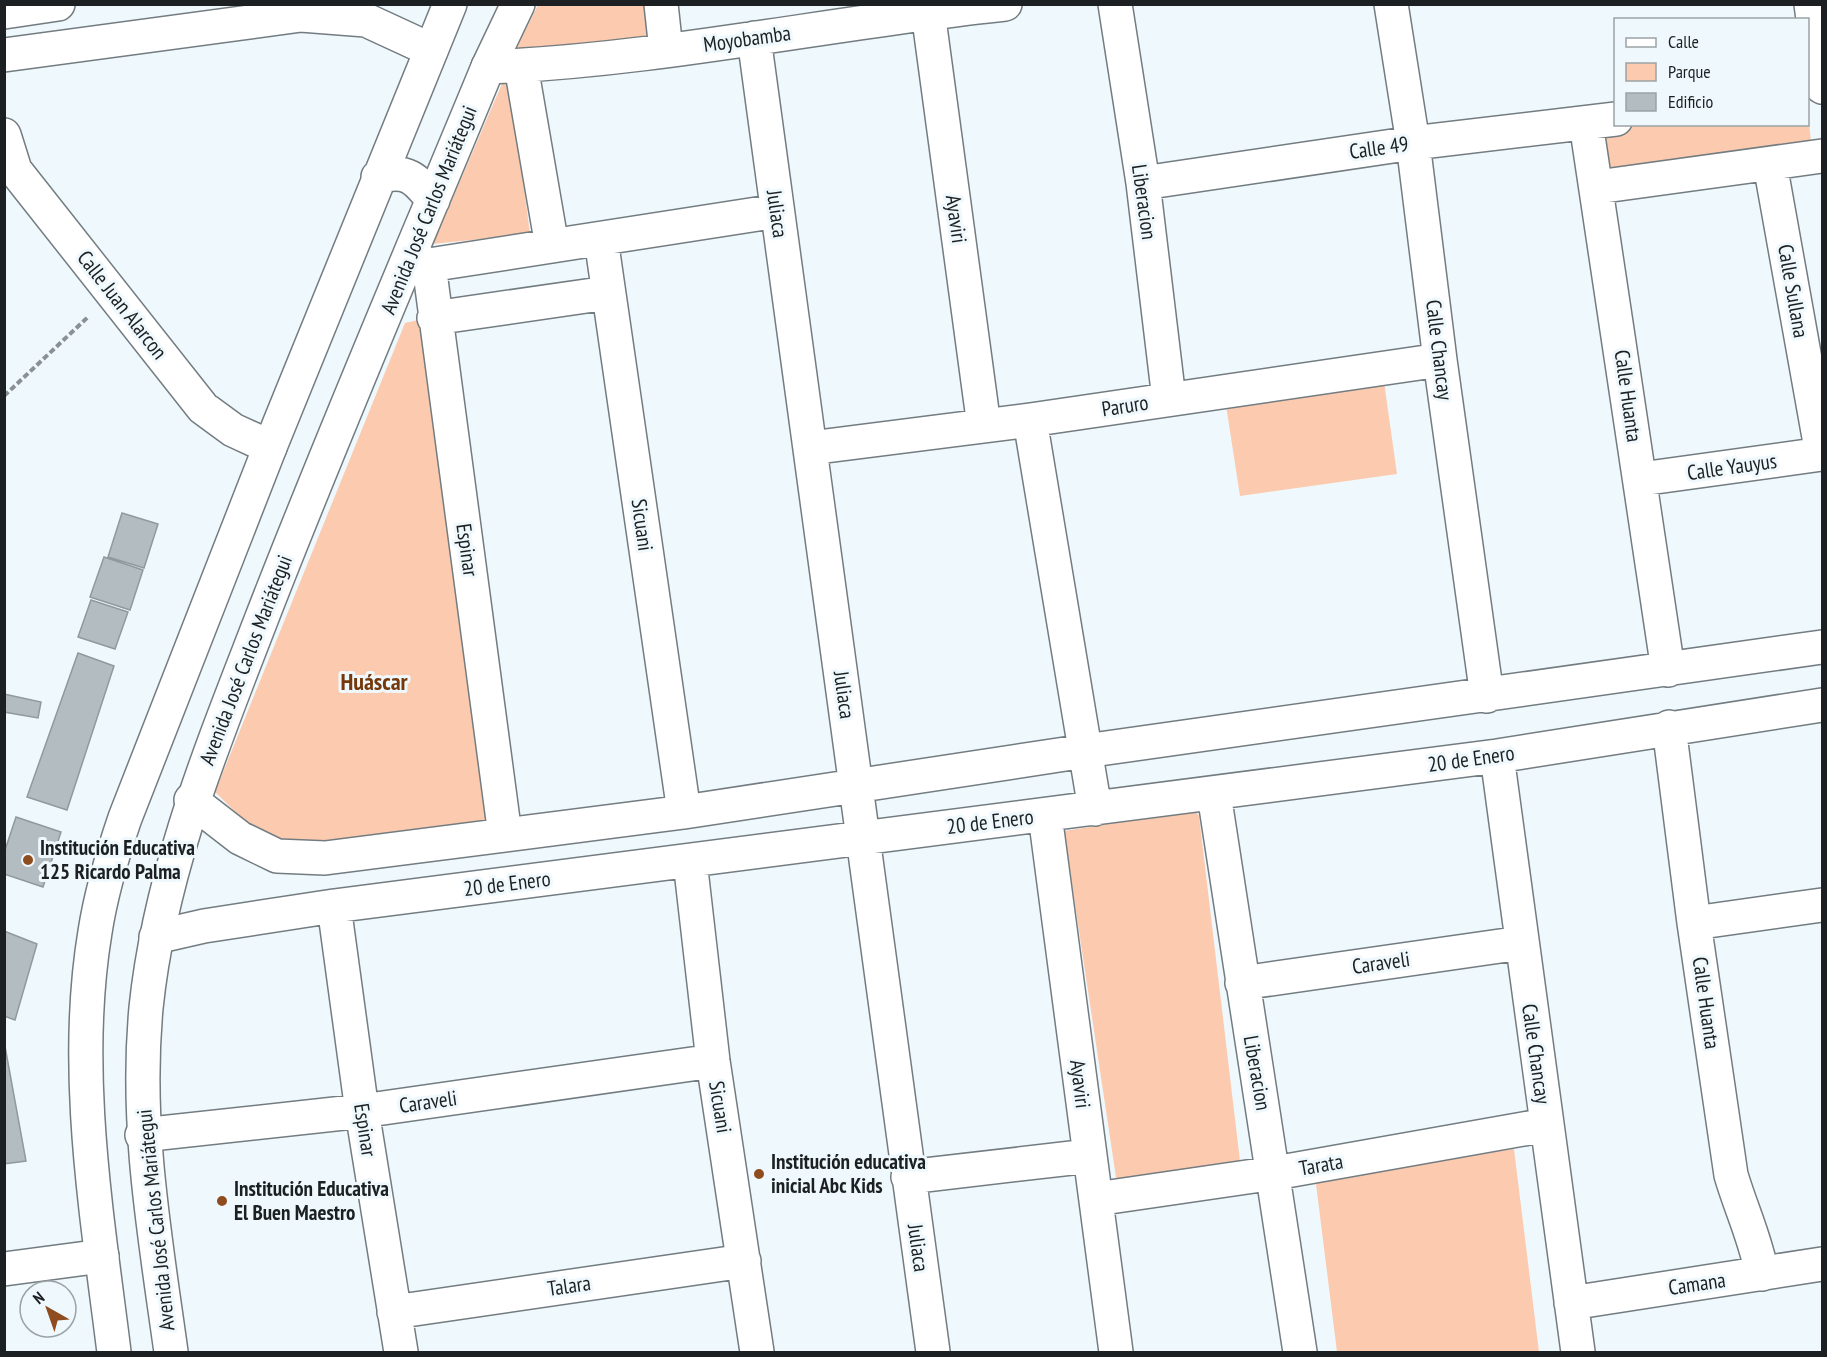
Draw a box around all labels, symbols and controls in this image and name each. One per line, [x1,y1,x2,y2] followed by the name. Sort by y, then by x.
[1614,18,1809,126] legend
[702,19,792,58] street label: Moyobamba
[1668,30,1699,53] text: Calle
[1668,60,1711,83] text: Parque
[1668,90,1714,113] text: Edificio
[374,102,483,318] street label: Avenida José Carlos Mariátegui
[1348,130,1410,165] street label: Calle 49
[1126,163,1163,241] street label: Liberacion
[761,187,794,240] street label: Juliaca
[940,193,973,245] street label: Ayaviri
[1772,242,1815,340] street label: Calle Sullana
[72,245,173,365] street label: Calle Juan Alarcon
[1420,298,1459,402] street label: Calle Chancay
[1609,348,1648,444] street label: Calle Huanta
[1100,388,1150,423] street label: Paruro
[1685,447,1778,486] street label: Calle Yauyus
[625,497,660,553] street label: Sicuani
[450,522,485,578] street label: Espinar
[193,551,298,769] street label: Avenida José Carlos Mariátegui
[340,666,409,697] district label: Huáscar
[828,668,861,721] street label: Juliaca
[1426,739,1516,778] street label: 20 de Enero
[945,803,1035,840] street label: 20 de Enero
[40,834,195,885] place label: Institución Educativa 125 Ricardo Palma
[21,853,35,867] marker: Institución Educativa 125 Ricardo Palma
[462,865,552,902] street label: 20 de Enero
[1350,945,1412,980] street label: Caraveli
[1687,955,1726,1051] street label: Calle Huanta
[1516,1002,1557,1106] street label: Calle Chancay
[1238,1033,1277,1112] street label: Liberacion
[1064,1058,1097,1110] street label: Ayaviri
[703,1079,738,1135] street label: Sicuani
[397,1084,459,1119] street label: Caraveli
[348,1102,383,1159] street label: Espinar
[130,1108,181,1332] street label: Avenida José Carlos Mariátegui
[1297,1147,1345,1182] street label: Tarata
[771,1148,926,1199] place label: Institución educativa inicial Abc Kids
[752,1167,766,1181] marker: Institución educativa inicial Abc Kids
[234,1175,389,1226] place label: Institución Educativa El Buen Maestro
[215,1194,229,1208] marker: Institución Educativa El Buen Maestro
[902,1221,935,1274] street label: Juliaca
[1667,1266,1727,1301] street label: Camana
[546,1269,592,1302] street label: Talara
[18,1279,78,1339] north arrow
[29,1287,48,1308] text: N

